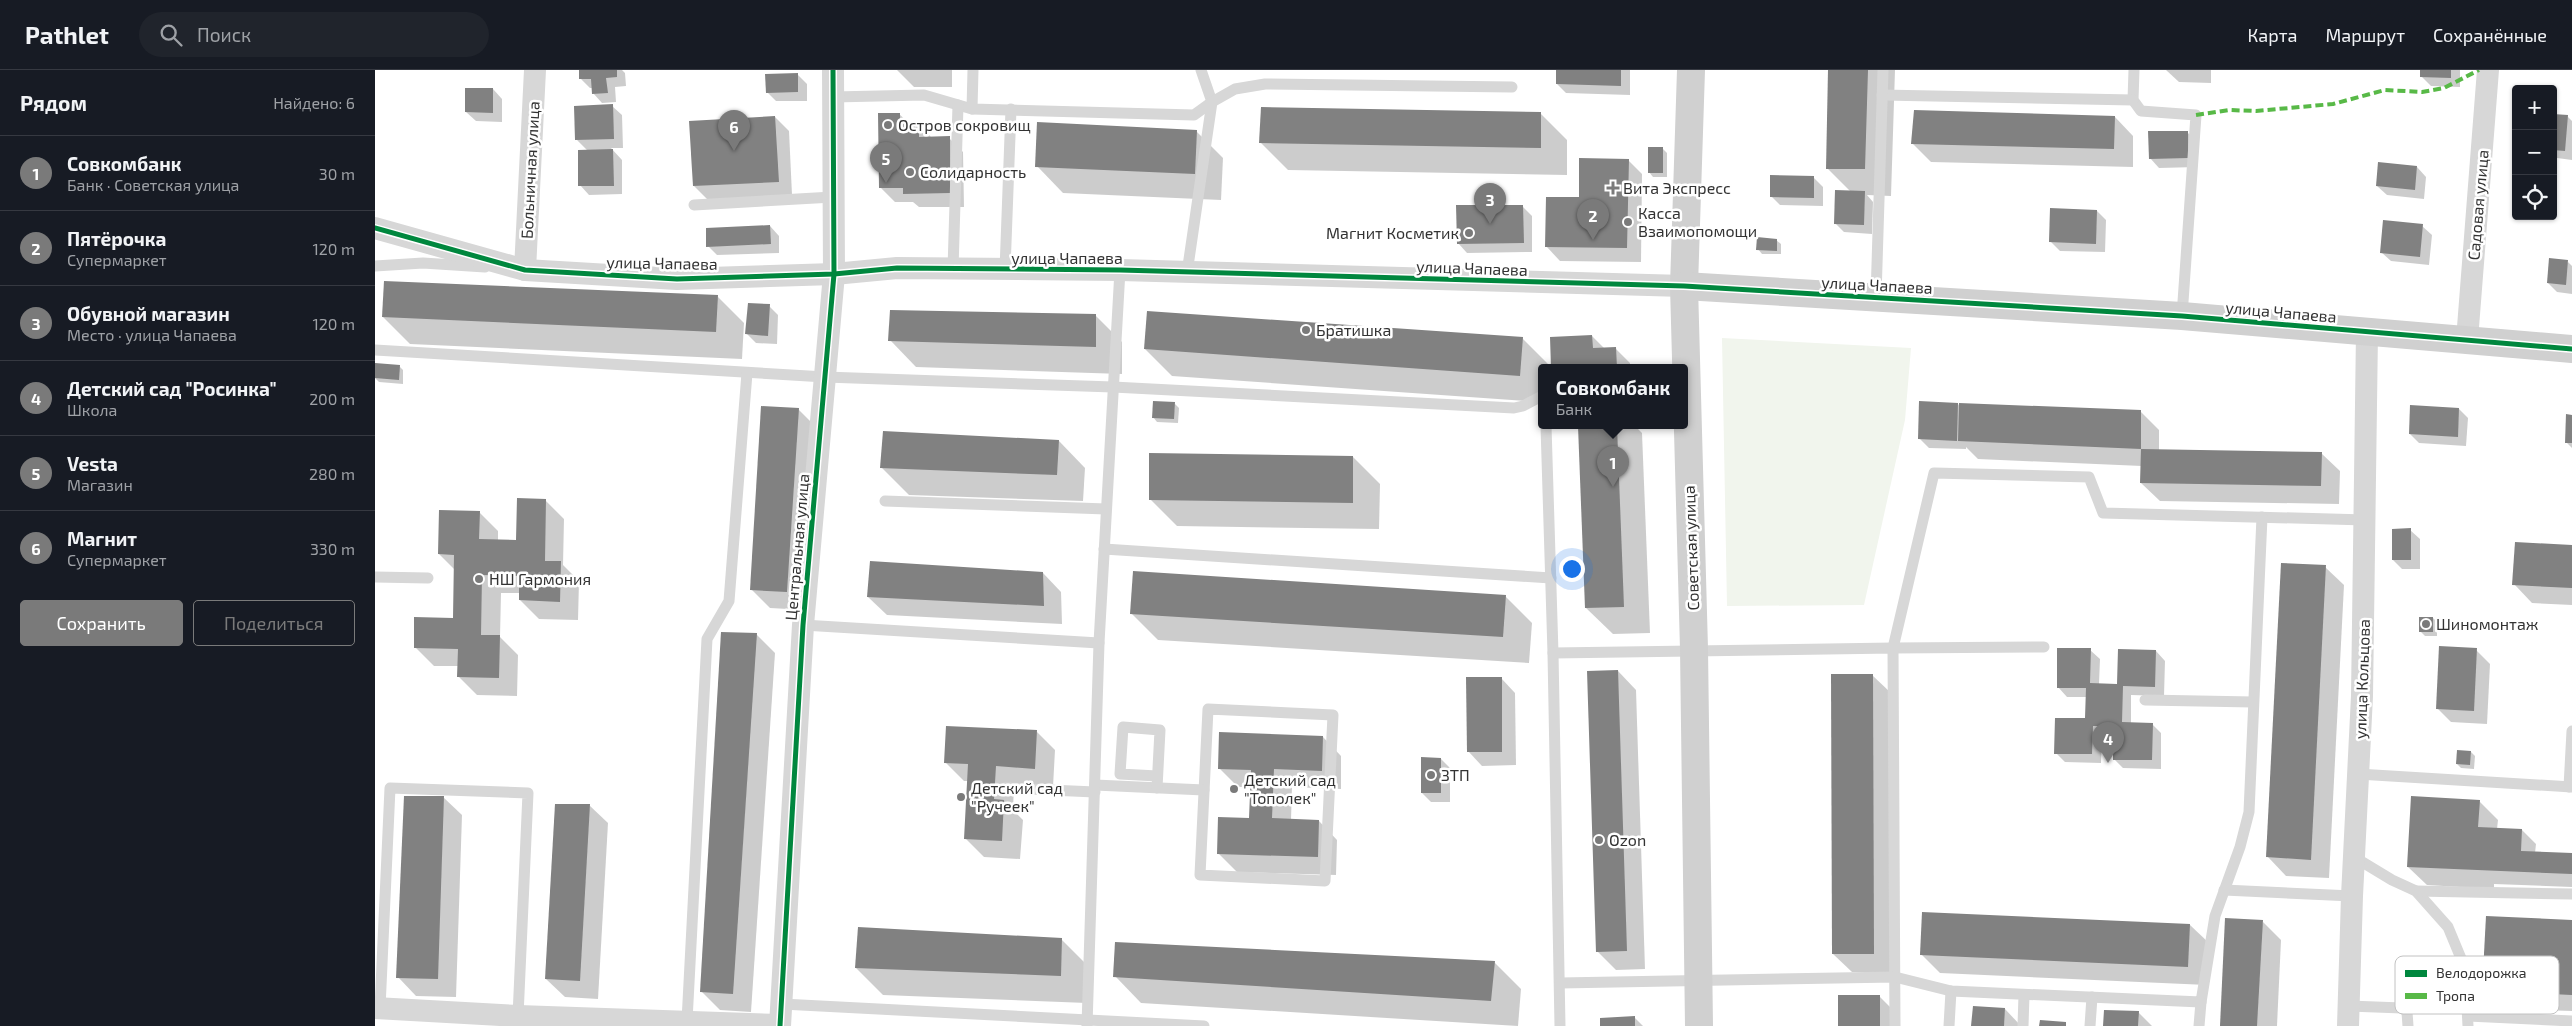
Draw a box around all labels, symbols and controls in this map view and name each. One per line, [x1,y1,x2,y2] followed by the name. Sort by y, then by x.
[139,12,489,57] search box
[25,20,109,49] text: Pathlet
[157,21,185,49] icon: search
[197,23,251,46] text: Поиск
[2247,24,2297,46] text: Карта
[2325,24,2405,46] text: Маршрут
[2433,24,2547,46] text: Сохранённые
[2512,85,2557,220] map controls
[2512,85,2557,130] button: +
[20,90,87,115] text: Рядом
[273,93,355,112] text: Найдено: 6
[516,100,544,240] street label: Больничная улица
[718,110,750,151] pin: 6
[898,115,1031,134] place label: Остров сокровищ
[882,119,894,131] marker: Остров сокровищ
[2512,130,2557,175] button: −
[870,142,902,183] pin: 5
[2463,149,2493,261] street label: Садовая улица
[67,152,181,175] text: Совкомбанк
[920,162,1026,181] place label: Солидарность
[33,164,39,183] text: 1
[319,164,355,183] text: 30 m
[904,166,916,178] marker: Солидарность
[67,175,239,194] text: Банк · Советская улица
[2512,175,2557,220] button: locate
[1623,178,1731,197] place label: Вита Экспресс
[1607,182,1619,194] marker: Вита Экспресс
[1474,183,1506,224] pin: 3
[1577,199,1609,240] pin: 2
[1638,203,1757,240] place label: Касса Взаимопомощи
[1622,216,1634,228] marker: Касса Взаимопомощи
[1326,223,1459,242] place label: Магнит Косметик
[67,227,166,250] text: Пятёрочка
[1463,227,1475,239] marker: Магнит Косметик
[31,239,41,258] text: 2
[312,239,355,258] text: 120 m
[1011,248,1123,268] street label: улица Чапаева
[67,250,166,269] text: Супермаркет
[606,252,718,274] street label: улица Чапаева
[1416,256,1528,280] street label: улица Чапаева
[1821,272,1933,298] street label: улица Чапаева
[2225,297,2337,327] street label: улица Чапаева
[67,302,230,325] text: Обувной магазин
[31,314,41,333] text: 3
[312,314,355,333] text: 120 m
[1316,320,1391,339] place label: Братишка
[1300,324,1312,336] marker: Братишка
[67,325,237,344] text: Место · улица Чапаева
[1538,364,1688,429] popup
[1556,376,1670,399] text: Совкомбанк
[67,377,277,400] text: Детский сад "Росинка"
[31,389,41,408] text: 4
[309,389,355,408] text: 200 m
[1556,399,1592,418] text: Банк
[67,400,117,419] text: Школа
[1597,446,1629,487] pin: 1
[67,452,118,475] text: Vesta
[32,464,40,483] text: 5
[309,464,355,483] text: 280 m
[781,473,813,621] street label: Центральная улица
[67,475,133,494] text: Магазин
[1679,485,1703,611] street label: Советская улица
[67,527,137,550] text: Магнит
[31,539,41,558] text: 6
[310,539,355,558] text: 330 m
[67,550,166,569] text: Супермаркет
[1559,556,1585,582] your location
[489,569,591,588] place label: НШ Гармония
[473,573,485,585] marker: НШ Гармония
[20,600,183,646] button: Сохранить
[193,600,355,646] button: Поделиться
[2436,614,2539,633] place label: Шиномонтаж
[2420,618,2432,630] marker: Шиномонтаж
[2350,619,2374,739] street label: улица Кольцова
[2092,722,2124,763] pin: 4
[1441,765,1470,784] place label: ЗТП
[1425,769,1437,781] marker: ЗТП
[1244,770,1336,807] place label: Детский сад "Тополек"
[971,778,1063,816] place label: Детский сад "Ручеек"
[1228,783,1240,795] marker: Детский сад "Тополек"
[955,791,967,803] marker: Детский сад "Ручеек"
[1609,830,1646,849] place label: Ozon
[1593,834,1605,846] marker: Ozon
[2395,956,2559,1014] legend
[2436,964,2526,981] text: Велодорожка
[2436,987,2475,1004] text: Тропа

